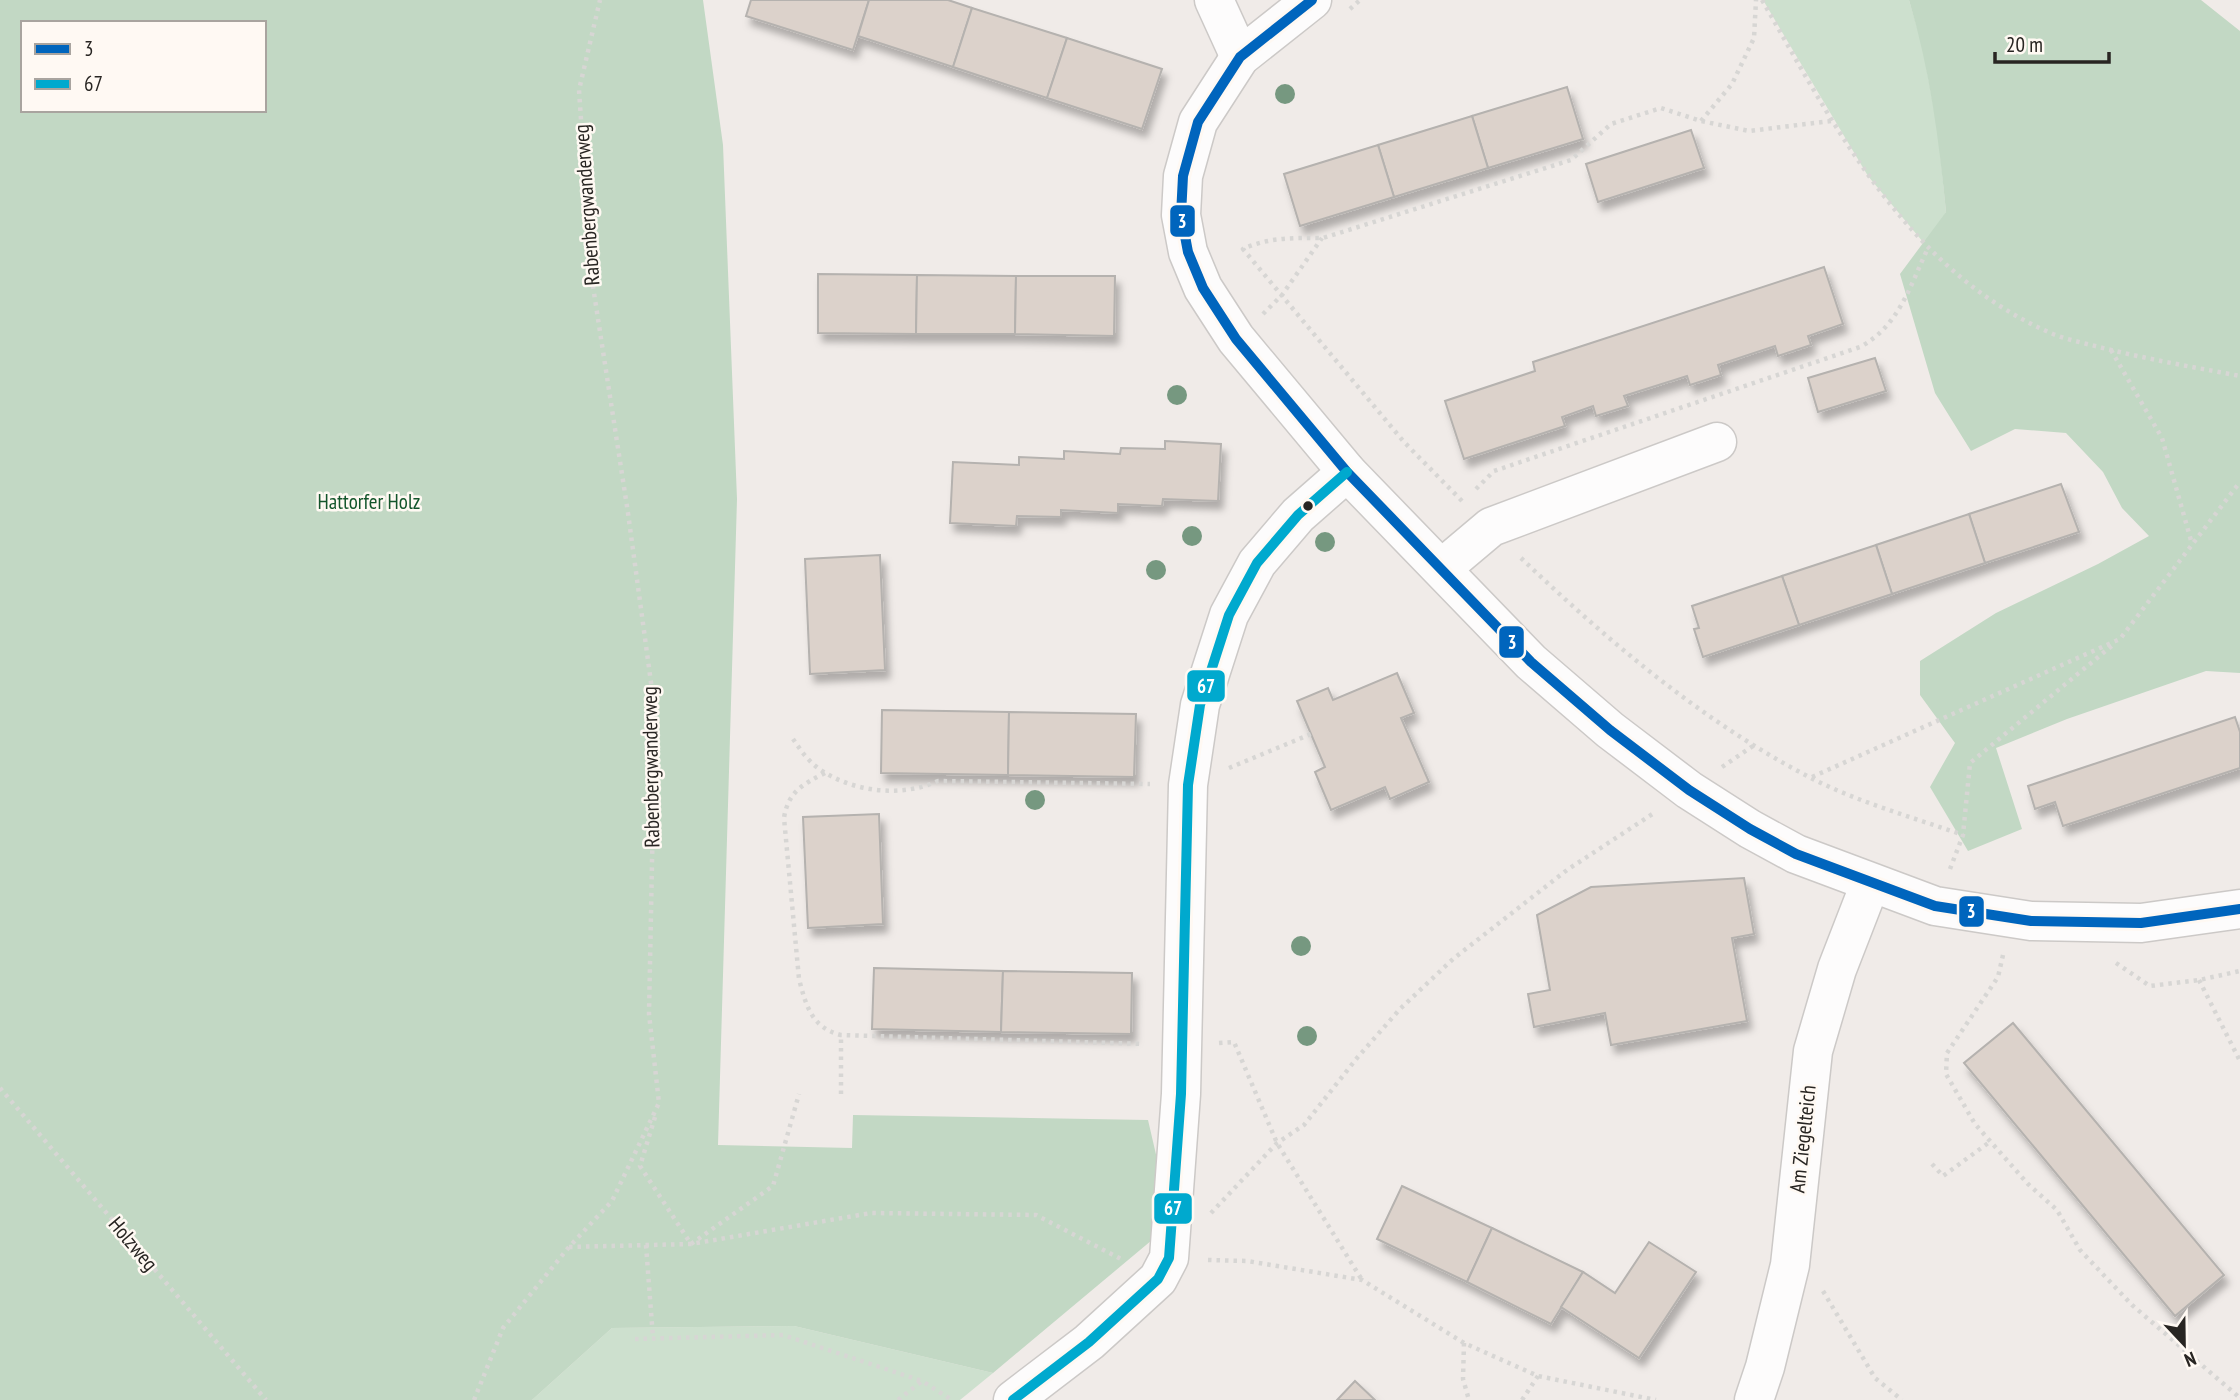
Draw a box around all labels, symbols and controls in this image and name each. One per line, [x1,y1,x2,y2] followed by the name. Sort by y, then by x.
[21,21,266,112] legend
[1995,21,2109,65] scale bar
[2006,31,2043,58] text: 20 m
[84,35,93,62] text: 3
[84,70,103,97] text: 67
[567,124,606,286] street label: Rabenbergwanderweg
[1169,204,1196,238] line badge: 3
[1177,209,1187,233] text: 3
[318,488,420,515] park label: Hattorfer Holz
[1301,499,1315,513] unlabelled marker
[1498,625,1525,659] line badge: 3
[1507,630,1517,654] text: 3
[1186,669,1226,703] line badge: 67
[1197,674,1215,698] text: 67
[636,686,665,848] street label: Rabenbergwanderweg
[1958,895,1985,928] line badge: 3
[1966,899,1976,923] text: 3
[1783,1084,1822,1194] street label: Am Ziegelteich
[1153,1192,1193,1225] line badge: 67
[1164,1196,1182,1220] text: 67
[103,1211,164,1276] street label: Holzweg
[2149,1309,2219,1379] north arrow
[2181,1347,2200,1373] text: N

